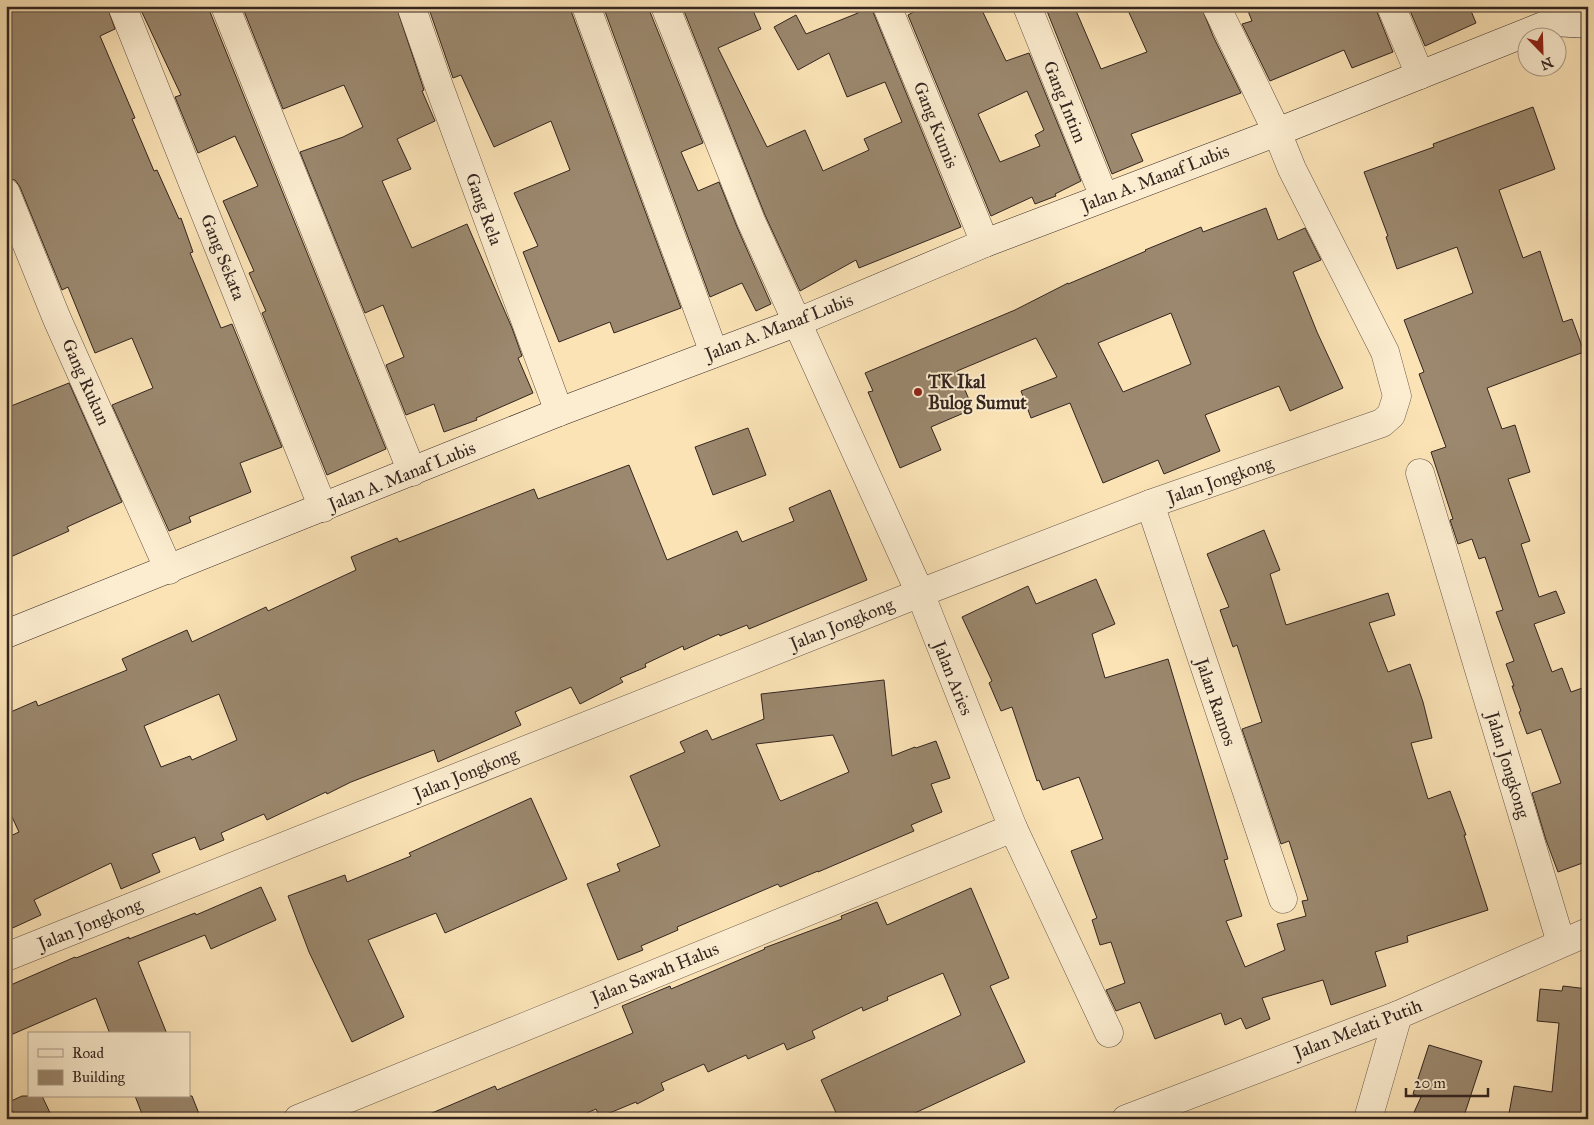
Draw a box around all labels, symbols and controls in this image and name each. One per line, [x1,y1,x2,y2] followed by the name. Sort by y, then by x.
[1516,28,1566,78] north arrow
[1538,53,1556,74] text: N
[1038,58,1091,147] street label: Gang Intim
[908,78,963,172] street label: Gang Kumis
[1076,140,1232,218] street label: Jalan A. Manaf Lubis
[460,170,507,249] street label: Gang Rela
[195,211,250,304] street label: Gang Sekata
[700,289,856,367] street label: Jalan A. Manaf Lubis
[56,335,115,429] street label: Gang Rukun
[927,371,1027,415] place label: TK Ikal Bulog Sumut
[912,386,924,398] marker: TK Ikal Bulog Sumut
[323,436,479,517] street label: Jalan A. Manaf Lubis
[1162,451,1277,510] street label: Jalan Jongkong
[785,593,898,657] street label: Jalan Jongkong
[926,636,978,719] street label: Jalan Aries
[1189,653,1241,749] street label: Jalan Ramos
[1480,707,1535,822] street label: Jalan Jongkong
[409,743,522,807] street label: Jalan Jongkong
[33,893,146,957] street label: Jalan Jongkong
[586,937,722,1010] street label: Jalan Sawah Halus
[1289,994,1425,1065] street label: Jalan Melati Putih
[28,1032,190,1098] legend
[72,1044,104,1062] text: Road
[1406,1065,1489,1097] scale bar
[72,1068,126,1086] text: Building
[1414,1074,1446,1092] text: 20 m

